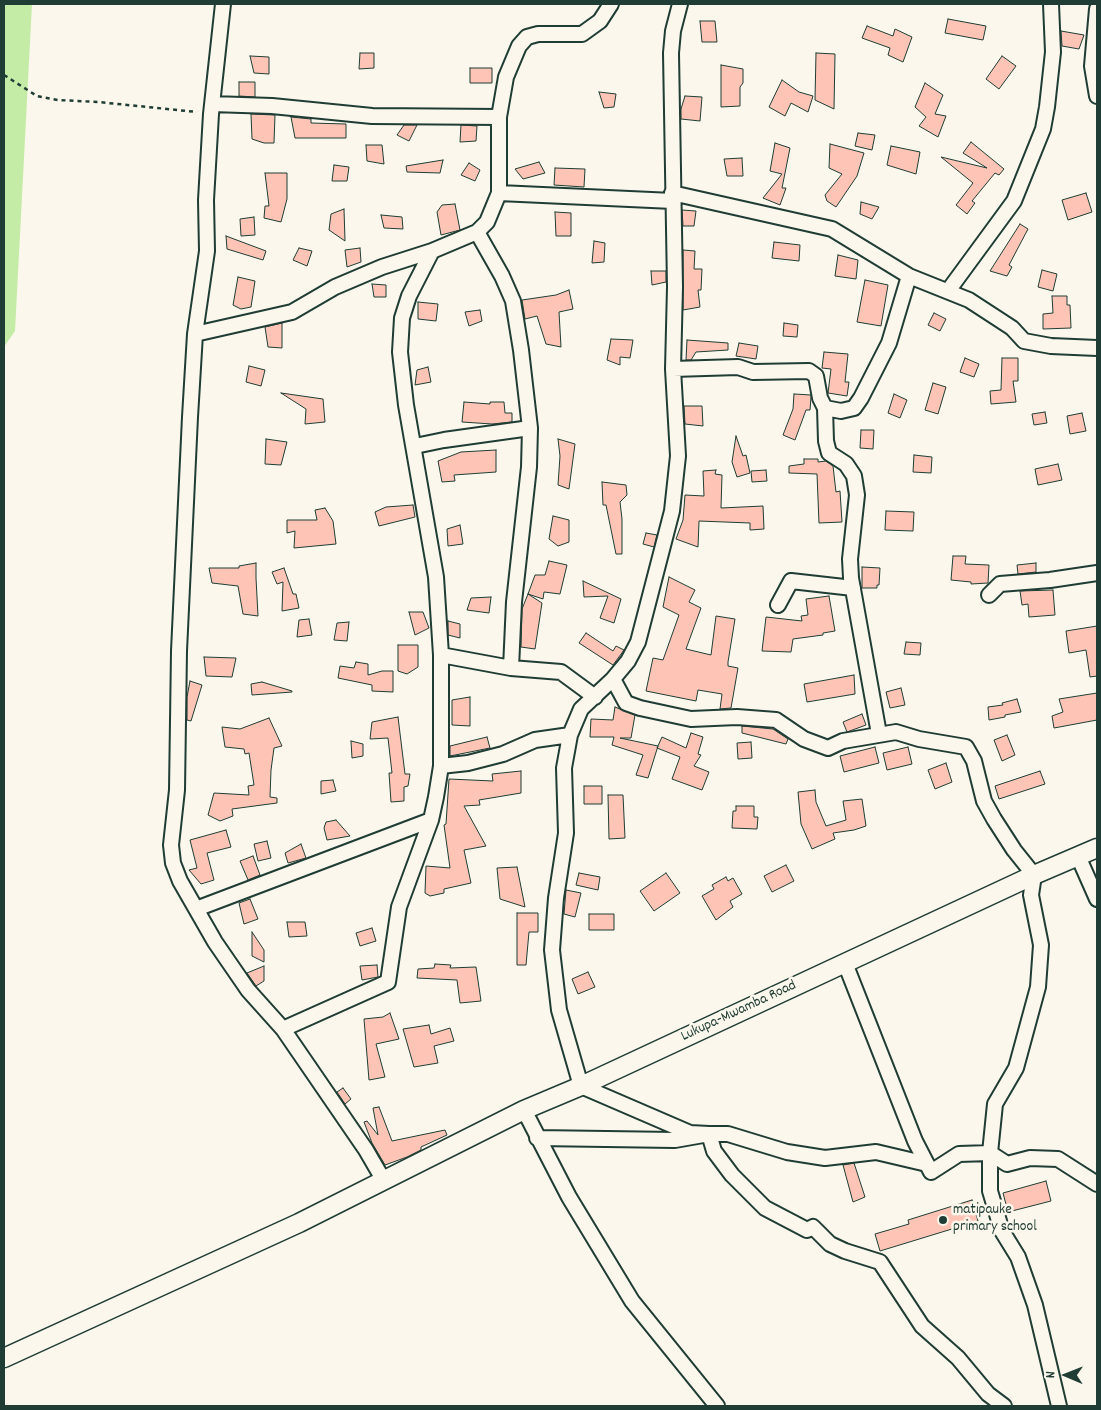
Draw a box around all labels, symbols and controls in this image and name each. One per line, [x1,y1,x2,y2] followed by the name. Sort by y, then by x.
[679,977,799,1047] street label: Lukupa-Mwamba Road
[953,1202,1037,1237] place label: matipauke primary school
[937,1214,949,1226] marker: matipauke primary school
[1041,1350,1091,1400] north arrow
[1041,1371,1061,1378] text: N

